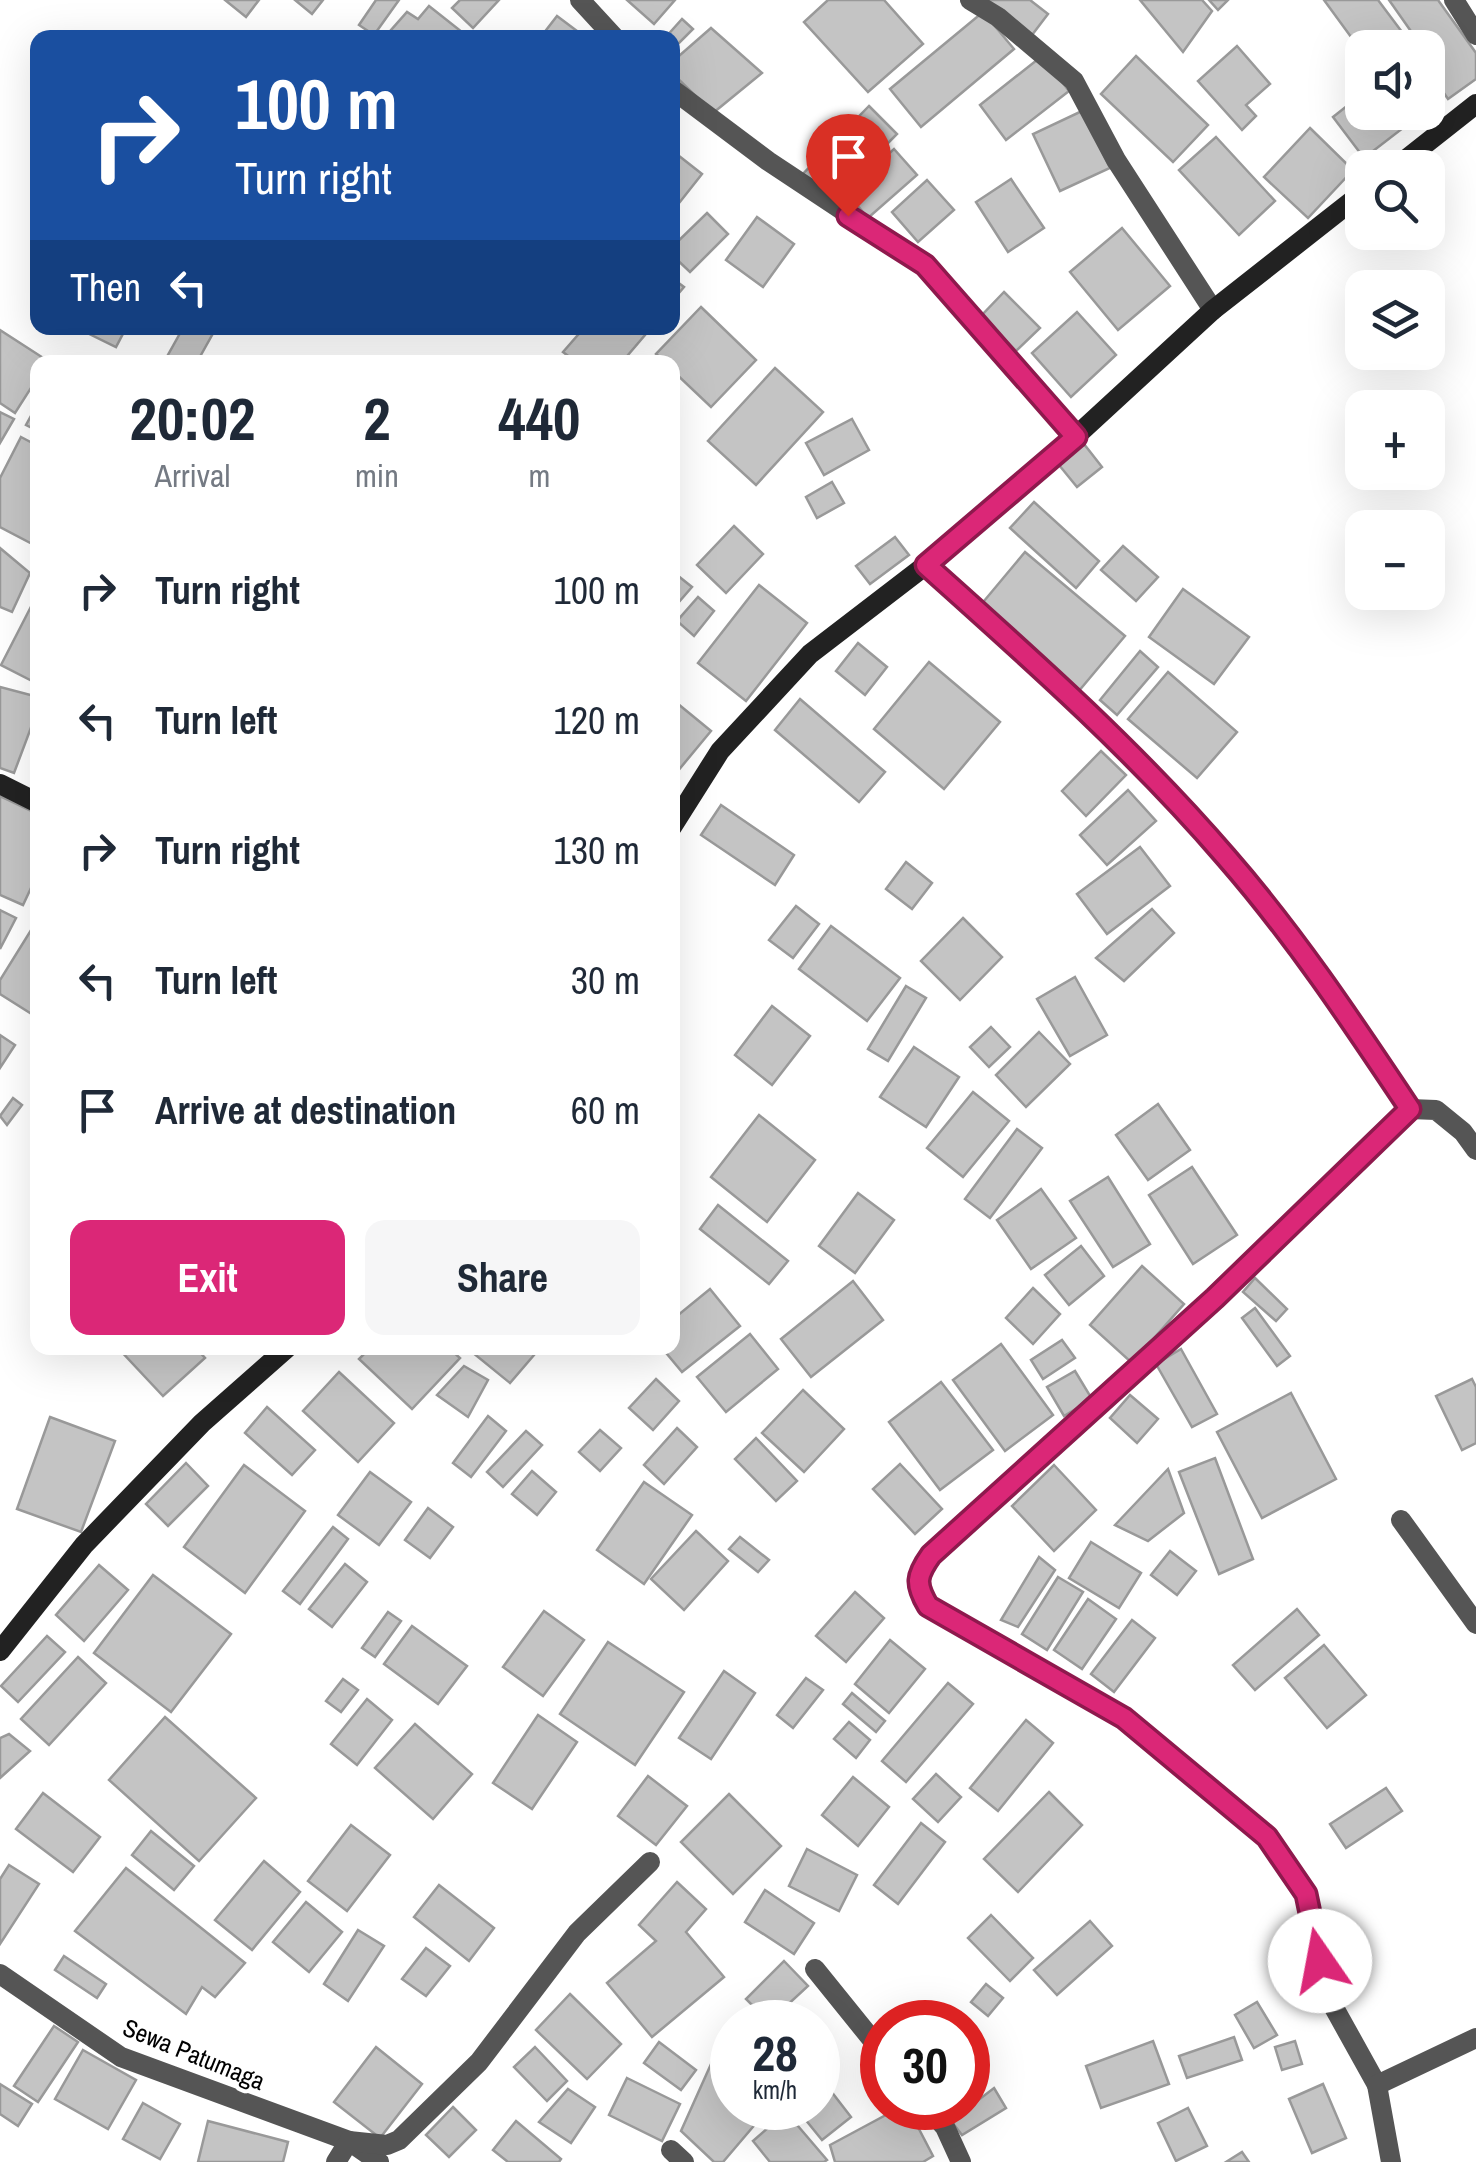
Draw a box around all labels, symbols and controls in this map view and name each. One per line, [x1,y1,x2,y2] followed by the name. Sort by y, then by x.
[1345,30,1445,610] map controls
[1345,30,1445,130] button: sound
[235,57,398,151] text: 100 m
[70,70,200,200] icon: right
[806,114,891,217] pin
[821,129,876,184] icon: arrive
[235,147,392,208] text: Turn right
[1345,150,1445,250] button: search
[161,260,216,315] icon: left
[70,262,141,313] text: Then
[1345,270,1445,370] button: layers
[130,378,255,459] text: 20:02
[363,378,391,459] text: 2
[498,378,580,459] text: 440
[1345,390,1445,490] button: +
[155,454,230,497] text: Arrival
[355,454,399,497] text: min
[528,454,550,497] text: m
[1345,510,1445,610] button: −
[70,563,125,618] icon: right
[155,565,300,616] text: Turn right
[553,565,640,616] text: 100 m
[70,693,125,748] icon: left
[155,695,277,746] text: Turn left
[553,695,640,746] text: 120 m
[70,823,125,878] icon: right
[155,825,300,876] text: Turn right
[553,825,640,876] text: 130 m
[70,953,125,1008] icon: left
[155,955,277,1006] text: Turn left
[571,955,640,1006] text: 30 m
[70,1083,125,1138] icon: arrive
[155,1085,456,1136] text: Arrive at destination
[571,1085,640,1136] text: 60 m
[70,1220,345,1335] button: Exit
[365,1220,640,1335] button: Share
[1268,1909,1372,2013] position arrow
[860,2000,990,2130] speed limit sign: 30
[118,2010,271,2098] street label: Sewa Patumaga
[752,2019,798,2087] text: 28
[753,2073,797,2107] text: km/h

